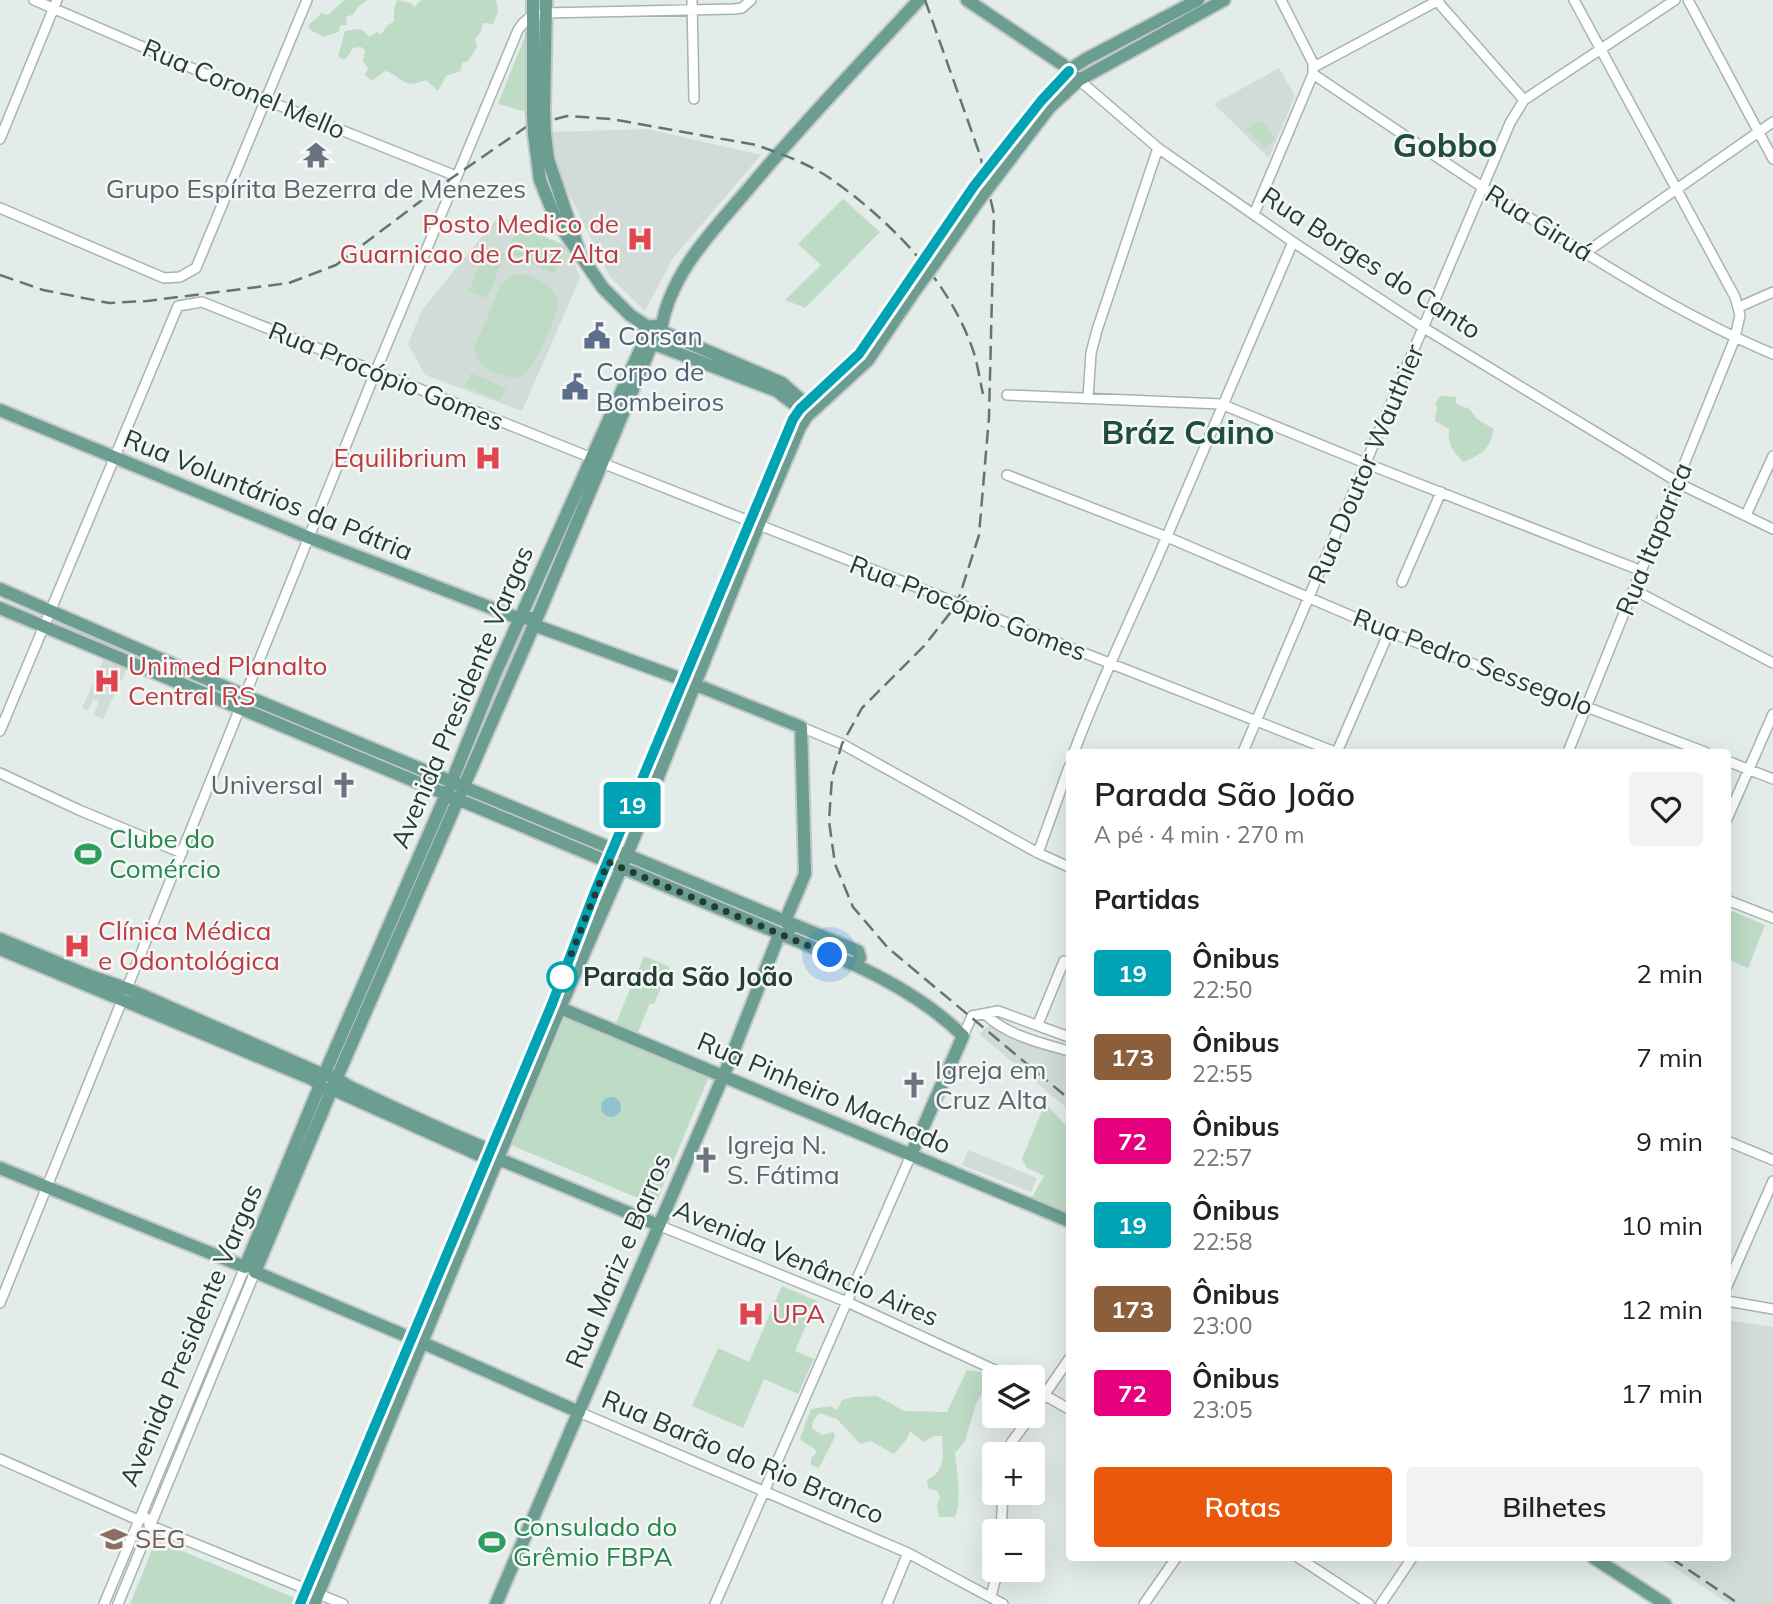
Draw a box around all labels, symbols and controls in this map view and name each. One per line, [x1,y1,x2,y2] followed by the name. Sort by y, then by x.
[138,31,351,146] street label: Rua Coronel Mello
[1393,124,1497,165] district label: Gobbo
[301,140,331,170] temple icon: Grupo Espírita Bezerra de Menezes
[106,172,526,205] place label: Grupo Espírita Bezerra de Menezes
[1479,177,1599,269] street label: Rua Giruá
[1255,179,1488,346] street label: Rua Borges do Canto
[340,207,619,270] place label: Posto Medico de Guarnicao de Cruz Alta
[625,224,655,254] hospital icon: Posto Medico de Guarnicao de Cruz Alta
[264,313,509,438] street label: Rua Procópio Gomes
[618,319,703,352] place label: Corsan
[582,321,612,351] public building icon: Corsan
[1300,339,1431,588] street label: Rua Doutor Wauthier
[596,355,724,418] place label: Corpo de Bombeiros
[560,372,590,402] public building icon: Corpo de Bombeiros
[1101,411,1275,452] district label: Bráz Caino
[119,421,418,568] street label: Rua Voluntários da Pátria
[334,441,467,474] place label: Equilibrium
[473,443,503,473] hospital icon: Equilibrium
[1608,458,1699,620] street label: Rua Itaparica
[383,541,540,853] street label: Avenida Presidente Vargas
[845,547,1091,668] street label: Rua Procópio Gomes
[1349,601,1598,722] street label: Rua Pedro Sessegolo
[128,649,327,712] place label: Unimed Planalto Central RS
[92,666,122,696] hospital icon: Unimed Planalto Central RS
[211,768,323,801] place label: Universal
[329,770,359,800] church icon: Universal
[1629,772,1703,846] button: heart
[1094,773,1355,814] text: Parada São João
[600,782,664,828] line badge: 19
[618,790,646,820] text: 19
[1094,820,1304,849] text: A pé · 4 min · 270 m
[109,822,221,885] place label: Clube do Comércio
[73,839,103,869] sports icon: Clube do Comércio
[1094,883,1200,916] text: Partidas
[98,914,280,977] place label: Clínica Médica e Odontológica
[62,931,92,961] hospital icon: Clínica Médica e Odontológica
[812,937,847,972] your location
[1192,942,1280,975] text: Ônibus
[1636,957,1703,990] text: 2 min
[1118,958,1147,988] text: 19
[583,960,793,993] place label: Parada São João
[547,962,577,992] marker: Parada São João
[1192,975,1252,1004] text: 22:50
[692,1024,956,1161] street label: Rua Pinheiro Machado
[1192,1026,1280,1059] text: Ônibus
[1636,1041,1703,1074] text: 7 min
[1111,1042,1154,1072] text: 173
[935,1053,1048,1116] place label: Igreja em Cruz Alta
[1192,1059,1252,1088] text: 22:55
[899,1070,929,1100] church icon: Igreja em Cruz Alta
[1192,1110,1280,1143] text: Ônibus
[1636,1125,1703,1158] text: 9 min
[1118,1126,1147,1156] text: 72
[727,1128,840,1191] place label: Igreja N. S. Fátima
[1192,1143,1252,1172] text: 22:57
[691,1145,721,1175] church icon: Igreja N. S. Fátima
[557,1149,678,1373] street label: Rua Mariz e Barros
[112,1179,269,1491] street label: Avenida Presidente Vargas
[669,1192,944,1333] street label: Avenida Venâncio Aires
[1192,1194,1280,1227] text: Ônibus
[1621,1209,1703,1242] text: 10 min
[1118,1210,1147,1240] text: 19
[1192,1227,1252,1256] text: 22:58
[1192,1278,1280,1311] text: Ônibus
[1621,1293,1703,1326] text: 12 min
[1111,1294,1154,1324] text: 173
[772,1297,825,1330] place label: UPA
[736,1299,766,1329] hospital icon: UPA
[1192,1311,1252,1340] text: 23:00
[1192,1362,1280,1395] text: Ônibus
[982,1365,1045,1582] map controls
[982,1365,1045,1428] button: layers
[1621,1377,1703,1410] text: 17 min
[1118,1378,1147,1408] text: 72
[597,1382,889,1531] street label: Rua Barão do Rio Branco
[1192,1395,1252,1424] text: 23:05
[982,1442,1045,1505] button: +
[1094,1467,1392,1547] button: Rotas
[1406,1467,1703,1547] button: Bilhetes
[513,1510,677,1573] place label: Consulado do Grêmio FBPA
[982,1519,1045,1582] button: −
[135,1522,185,1555] place label: SEG
[99,1524,129,1554] school or university icon: SEG
[477,1527,507,1557] sports icon: Consulado do Grêmio FBPA

